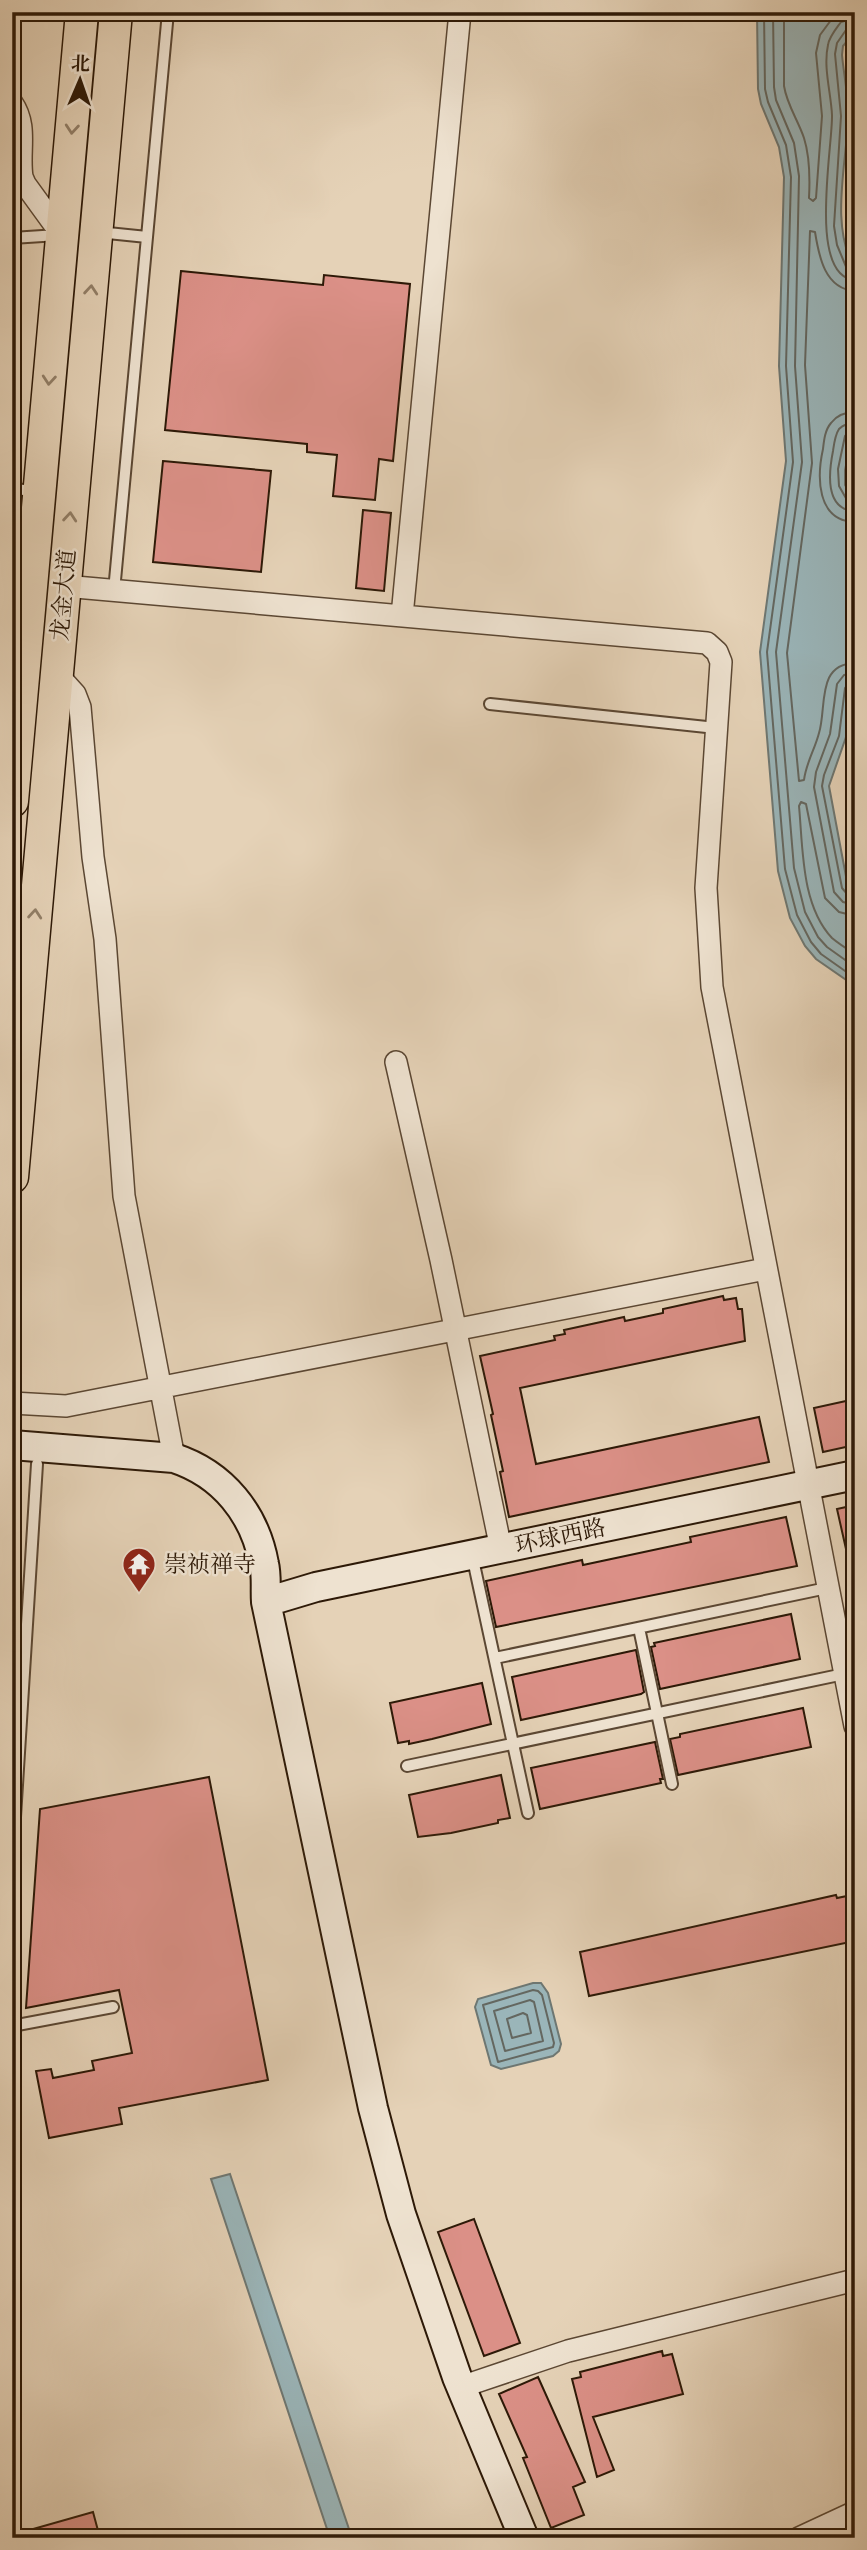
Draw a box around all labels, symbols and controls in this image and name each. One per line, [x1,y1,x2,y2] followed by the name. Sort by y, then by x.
[46,46,116,116] north arrow
[71,51,91,76] text: 北
[65,124,80,135] one-way arrow
[83,284,98,295] one-way arrow
[42,375,57,386] one-way arrow
[63,511,78,523] one-way arrow
[44,548,82,642] street label: 龙金大道
[27,908,42,919] one-way arrow
[512,1512,608,1560] street label: 环球西路
[120,1545,158,1594] temple icon: 崇祯禅寺
[164,1549,256,1579] place label: 崇祯禅寺

